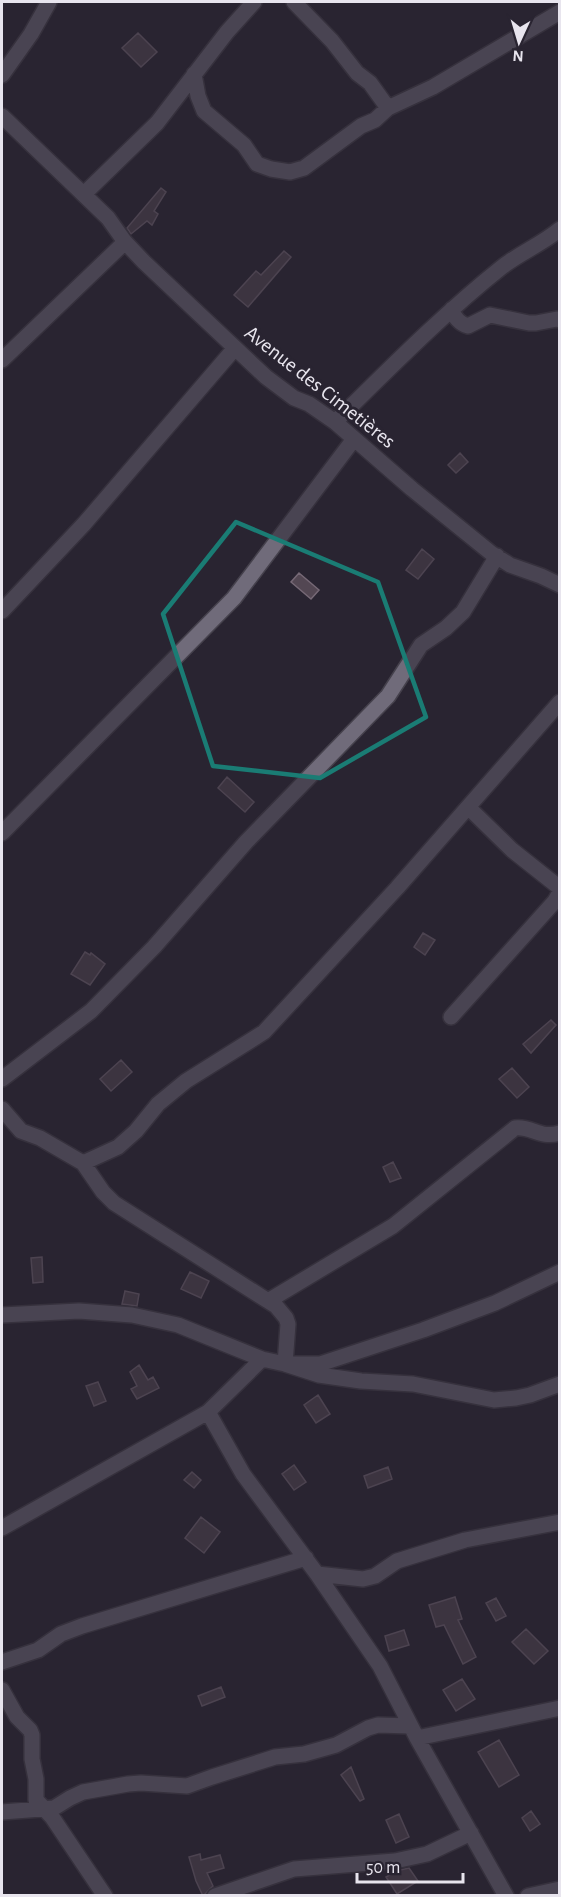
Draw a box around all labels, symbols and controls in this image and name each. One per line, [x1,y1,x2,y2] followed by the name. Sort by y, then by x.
[489,12,549,72] north arrow
[512,48,524,64] text: N
[241,322,399,452] street label: Avenue des Cimetières
[357,1846,464,1884] scale bar
[366,1859,400,1877] text: 50 m

